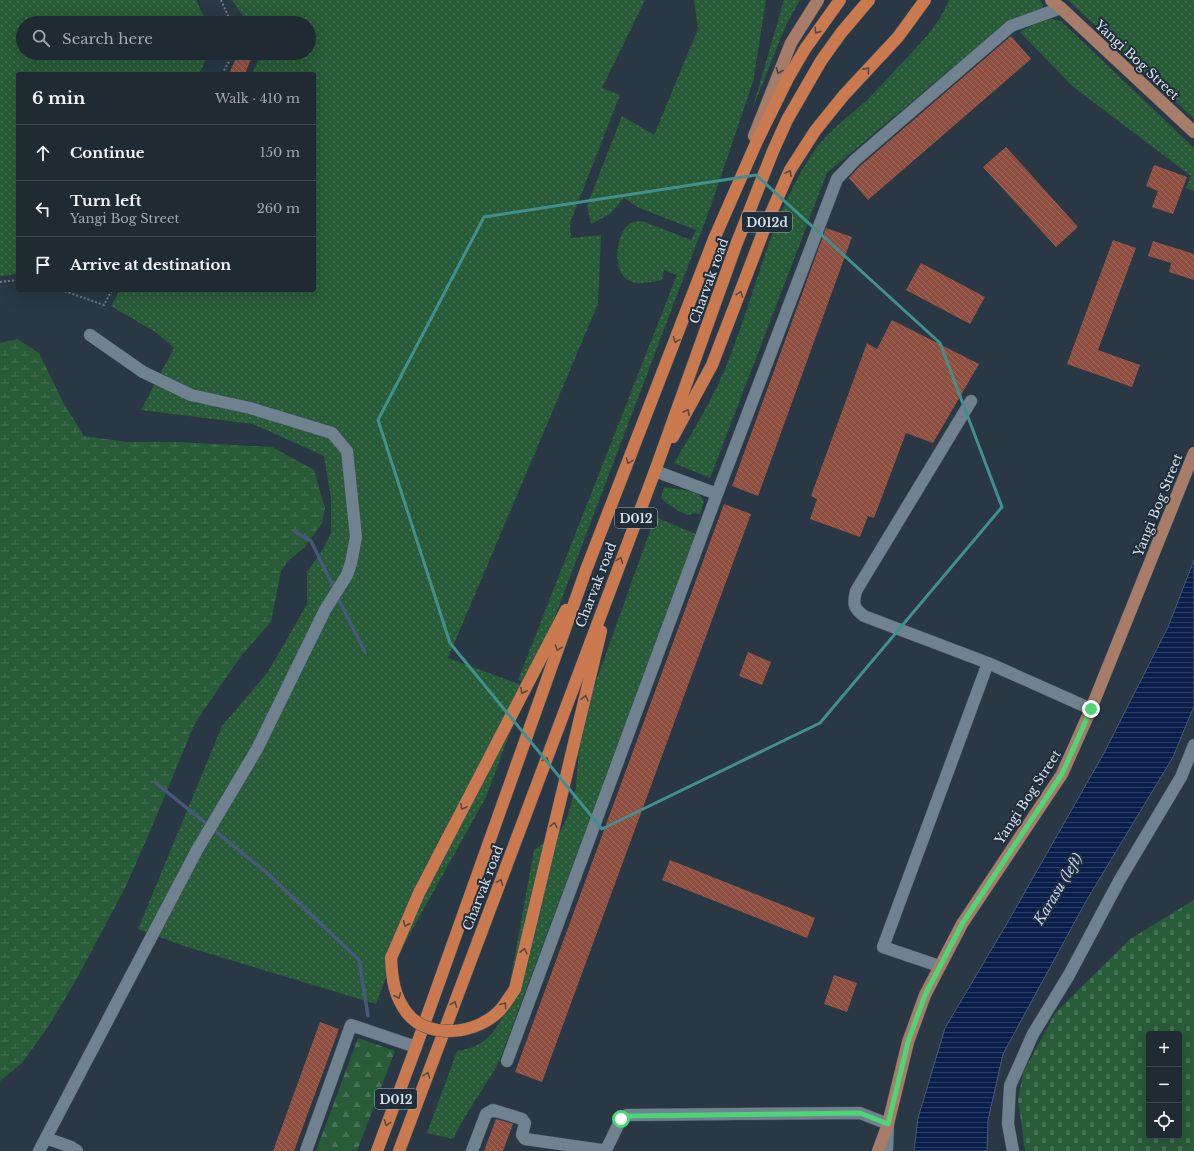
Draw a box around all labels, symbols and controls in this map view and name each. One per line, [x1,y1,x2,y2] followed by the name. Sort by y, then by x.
[16,16,316,60] search box
[1090,16,1183,104] street label: Yangi Bog Street
[30,27,52,49] icon: search
[815,27,822,34] one-way arrow
[62,29,153,48] text: Search here
[776,67,784,74] one-way arrow
[862,67,870,75] one-way arrow
[32,88,85,109] text: 6 min
[215,90,300,107] text: Walk · 410 m
[32,142,54,164] icon: ahead
[70,143,145,162] text: Continue
[260,144,300,161] text: 150 m
[784,170,791,178] one-way arrow
[70,191,141,210] text: Turn left
[32,198,54,220] icon: left
[257,200,300,217] text: 260 m
[70,210,179,227] text: Yangi Bog Street
[742,212,792,232] road number: D012d
[686,236,732,326] street label: Charvak road
[32,254,54,276] icon: arrive
[70,255,231,274] text: Arrive at destination
[735,290,743,297] one-way arrow
[672,336,680,343] one-way arrow
[682,409,689,416] one-way arrow
[1129,451,1186,560] street label: Yangi Bog Street
[625,457,633,464] one-way arrow
[615,508,657,528] road number: D012
[572,540,620,630] street label: Charvak road
[616,557,624,564] one-way arrow
[555,645,563,652] one-way arrow
[520,687,528,695] one-way arrow
[580,695,588,702] one-way arrow
[1082,700,1100,718] route end
[991,746,1065,848] street label: Yangi Bog Street
[541,757,549,764] one-way arrow
[461,803,468,810] one-way arrow
[550,822,558,828] one-way arrow
[459,843,507,933] street label: Charvak road
[1029,850,1087,929] water label: Karasu (left)
[496,879,504,886] one-way arrow
[403,920,411,927] one-way arrow
[520,948,528,955] one-way arrow
[393,992,401,999] one-way arrow
[450,1000,458,1007] one-way arrow
[499,1002,506,1009] one-way arrow
[1146,1031,1182,1139] map controls
[1146,1031,1182,1067] button: +
[1146,1067,1182,1103] button: −
[423,1072,431,1079] one-way arrow
[375,1089,417,1109] road number: D012
[1146,1103,1182,1139] button: locate
[612,1110,630,1128] route start
[384,1119,392,1126] one-way arrow

